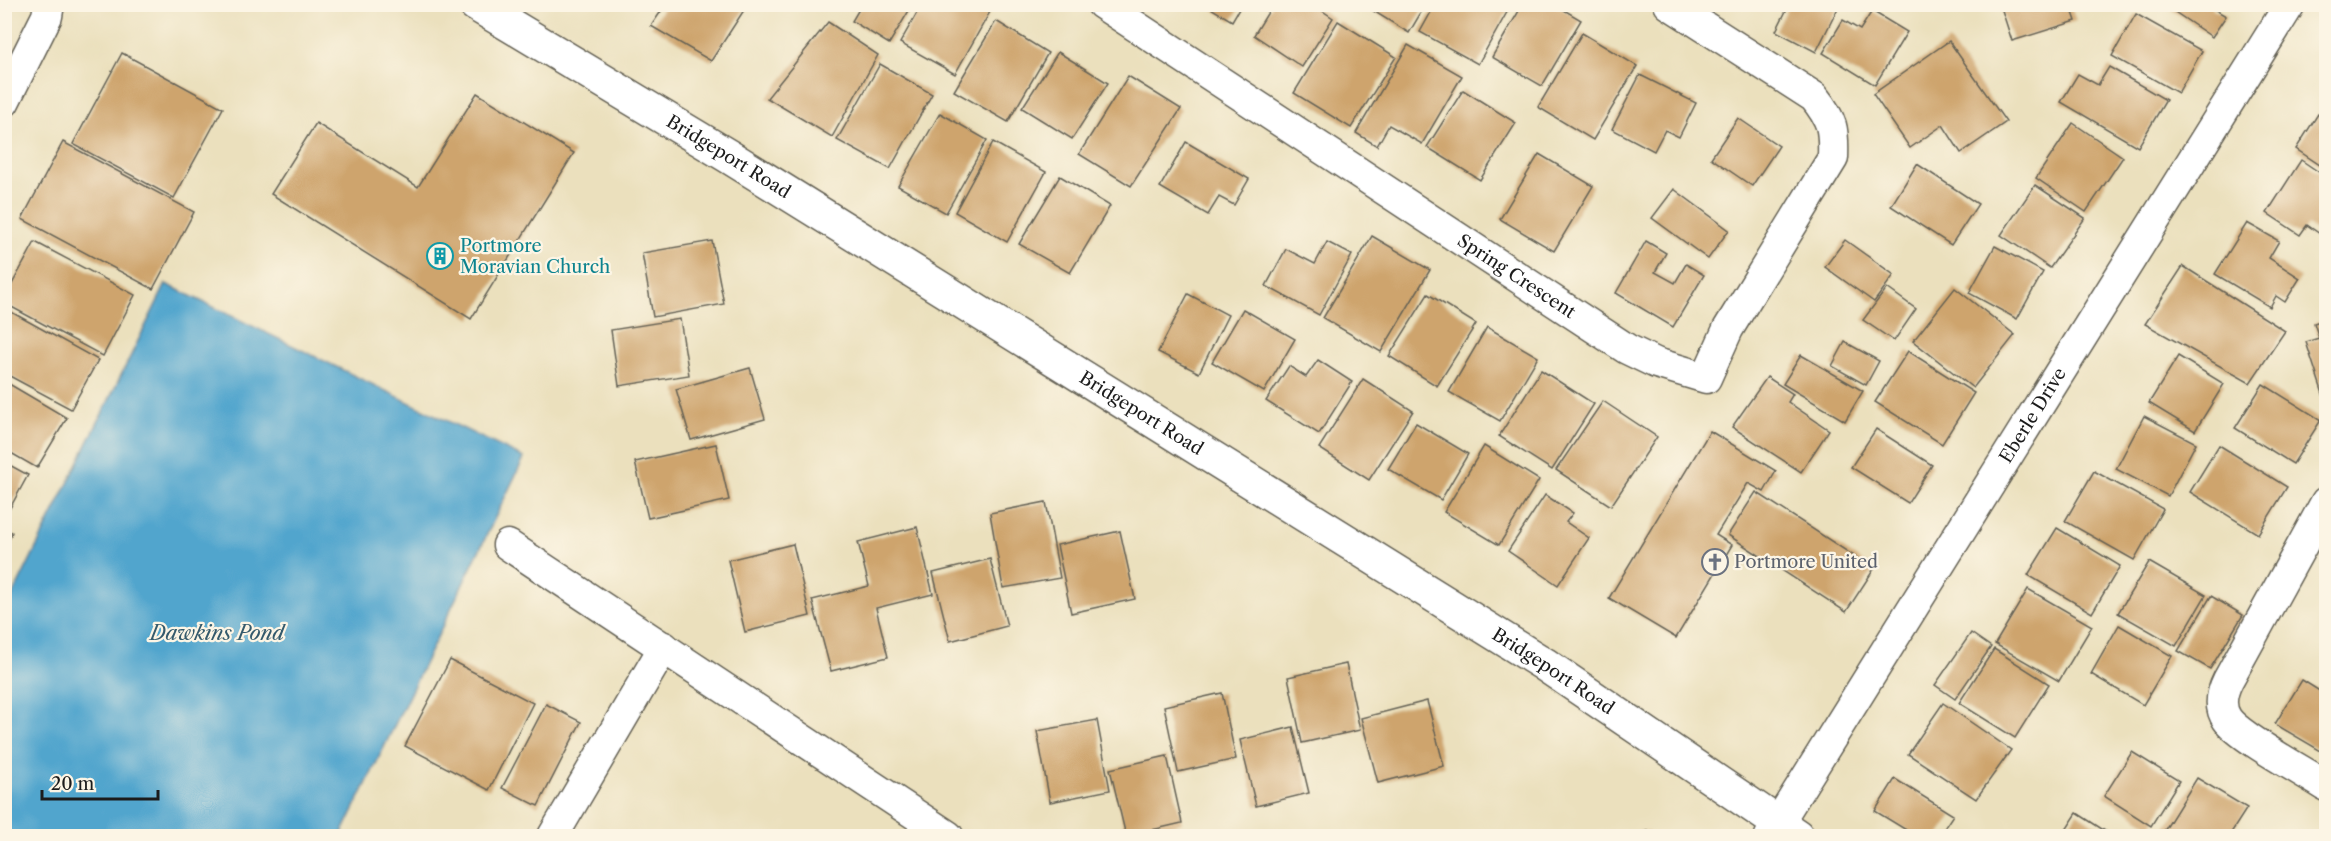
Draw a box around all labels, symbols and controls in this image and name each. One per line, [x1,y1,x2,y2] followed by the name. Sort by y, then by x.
[662,111,795,203] street label: Bridgeport Road
[1453,230,1580,324] street label: Spring Crescent
[460,235,610,278] place label: Portmore Moravian Church
[425,241,455,271] building icon: Portmore Moravian Church
[1995,364,2071,467] street label: Eberle Drive
[1075,367,1207,460] street label: Bridgeport Road
[1700,547,1730,577] church icon: Portmore United
[1734,551,1878,573] place label: Portmore United
[148,621,286,645] water label: Dawkins Pond
[1488,623,1618,719] street label: Bridgeport Road
[42,763,158,801] scale bar
[51,773,95,795] text: 20 m

